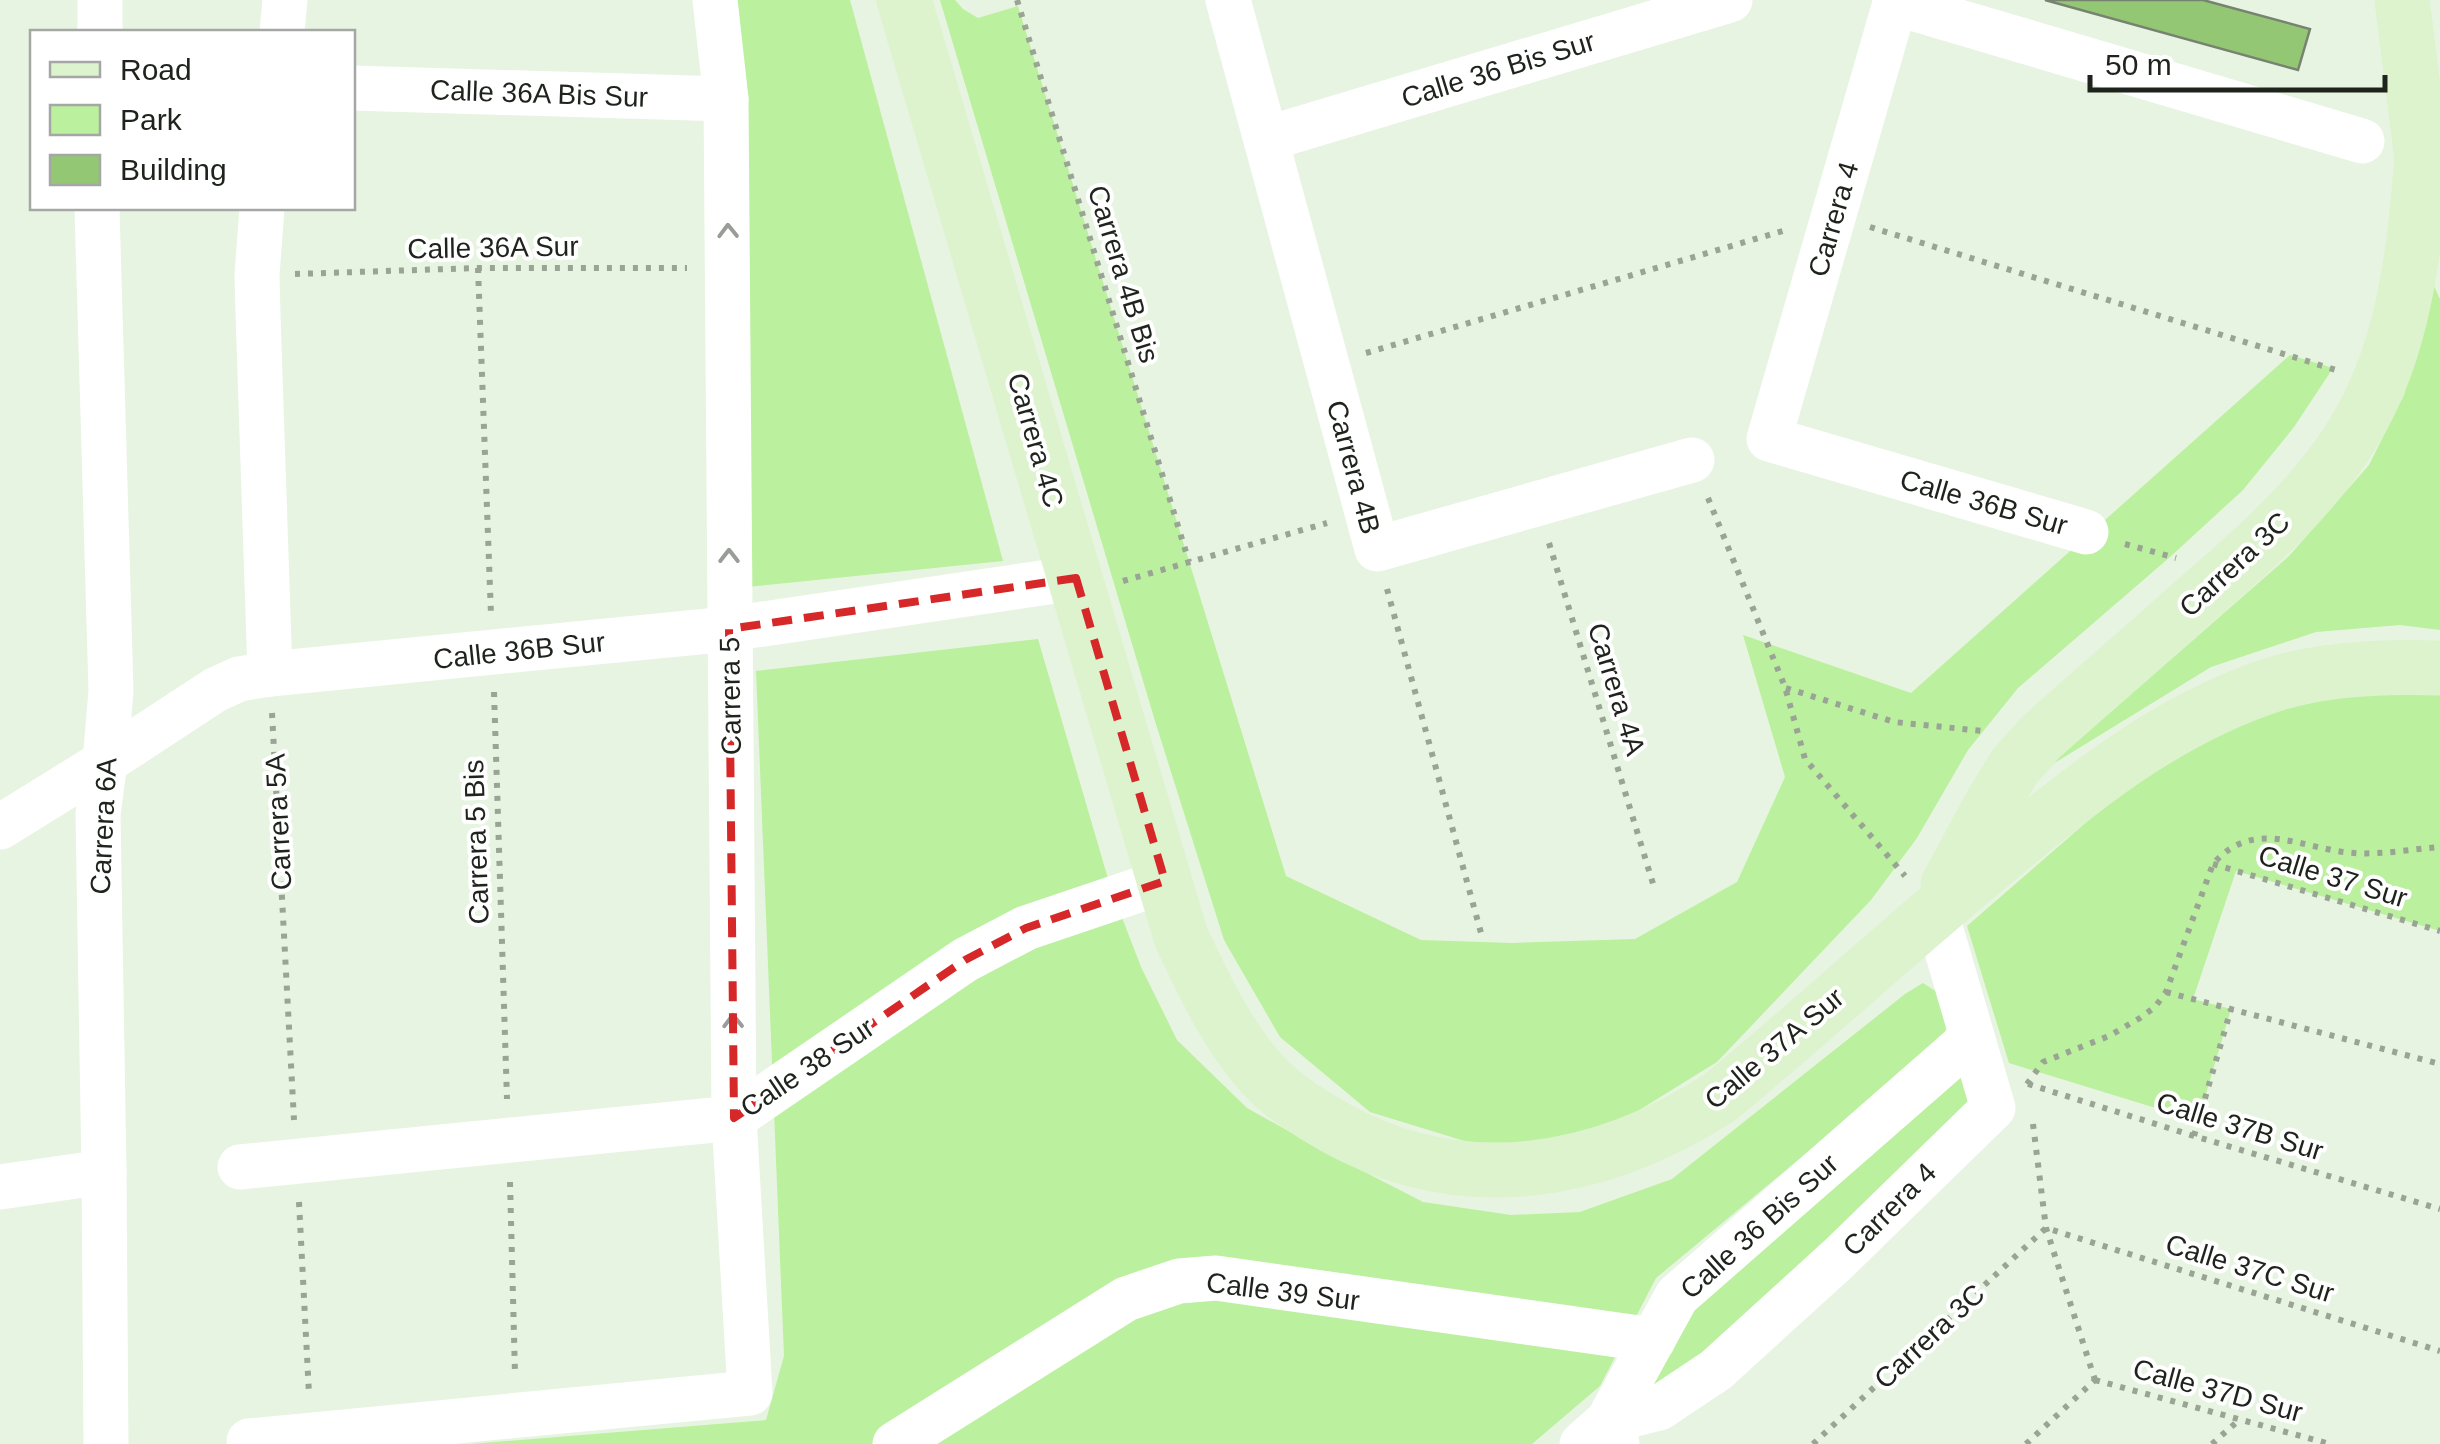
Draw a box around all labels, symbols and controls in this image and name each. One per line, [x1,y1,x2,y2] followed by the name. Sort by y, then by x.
[1398,25,1599,114] street label: Calle 36 Bis Sur
[30,30,355,210] legend
[2090,30,2385,92] scale bar
[2105,48,2172,81] text: 50 m
[120,53,192,86] text: Road
[430,74,648,113] street label: Calle 36A Bis Sur
[120,103,183,136] text: Park
[120,153,227,186] text: Building
[1802,158,1865,280] street label: Carrera 4
[1082,182,1165,366] street label: Carrera 4B Bis
[717,222,739,238] one-way arrow
[407,231,579,264] street label: Calle 36A Sur
[1002,369,1070,511] street label: Carrera 4C
[1321,397,1386,537] street label: Carrera 4B
[1897,464,2071,541] street label: Calle 36B Sur
[2173,506,2296,623] street label: Carrera 3C
[718,547,740,562] one-way arrow
[1582,619,1651,759] street label: Carrera 4A
[432,626,607,675] street label: Calle 36B Sur
[714,637,747,755] street label: Carrera 5
[259,752,298,891] street label: Carrera 5A
[84,757,123,895] street label: Carrera 6A
[458,759,495,925] street label: Carrera 5 Bis
[2255,839,2411,914] street label: Calle 37 Sur
[1699,981,1850,1115] street label: Calle 37A Sur
[735,1011,880,1123] street label: Calle 38 Sur
[722,1012,744,1028] one-way arrow
[2153,1086,2327,1167] street label: Calle 37B Sur
[1674,1148,1844,1305] street label: Calle 36 Bis Sur
[1837,1157,1942,1262] street label: Carrera 4
[2162,1228,2338,1309] street label: Calle 37C Sur
[1205,1267,1361,1316] street label: Calle 39 Sur
[1868,1278,1991,1395] street label: Carrera 3C
[2130,1353,2306,1428] street label: Calle 37D Sur

